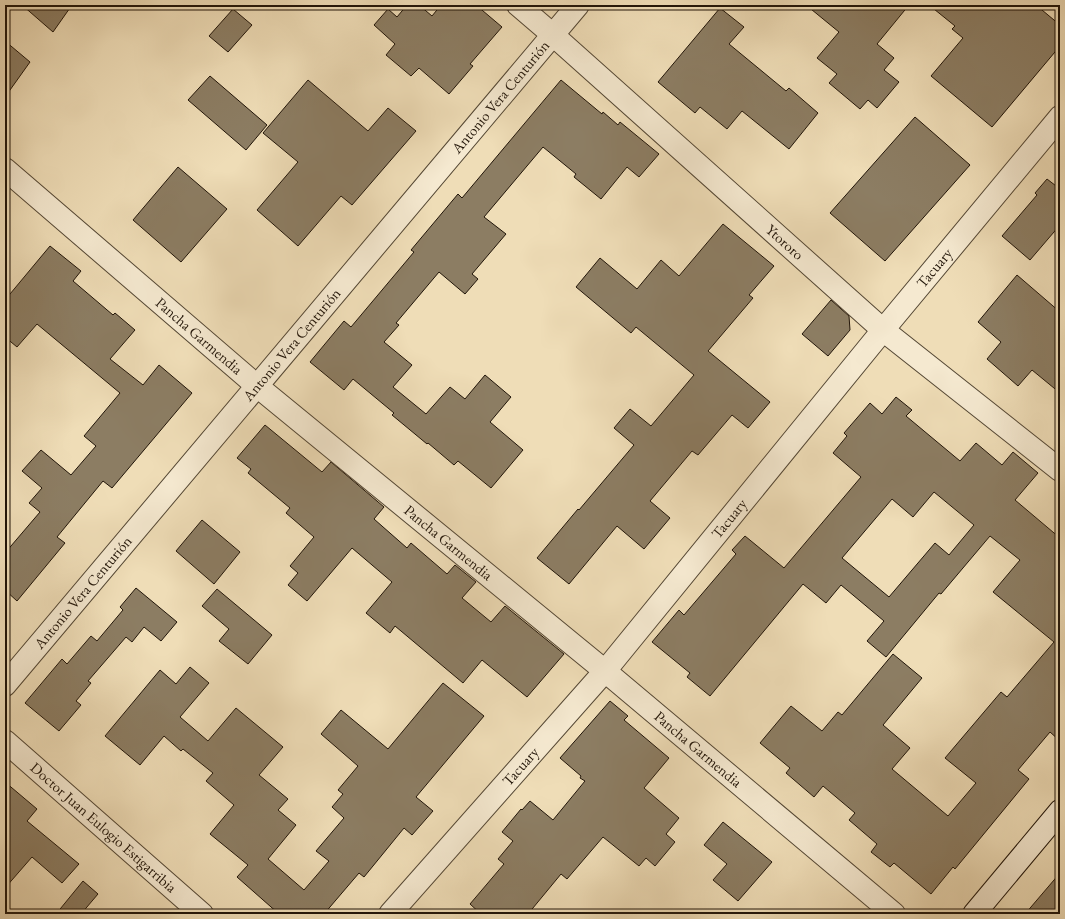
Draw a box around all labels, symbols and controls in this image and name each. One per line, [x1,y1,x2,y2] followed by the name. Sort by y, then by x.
[446,36,553,158] street label: Antonio Vera Centurión
[762,220,808,264] street label: Ytororo
[912,244,956,292] street label: Tacuary
[238,284,344,406] street label: Antonio Vera Centurión
[152,293,247,378] street label: Pancha Garmendia
[707,494,751,542] street label: Tacuary
[401,501,497,584] street label: Pancha Garmendia
[29,532,136,653] street label: Antonio Vera Centurión
[651,707,746,791] street label: Pancha Garmendia
[498,742,543,790] street label: Tacuary
[27,758,181,896] street label: Doctor Juan Eulogio Estigarribia

